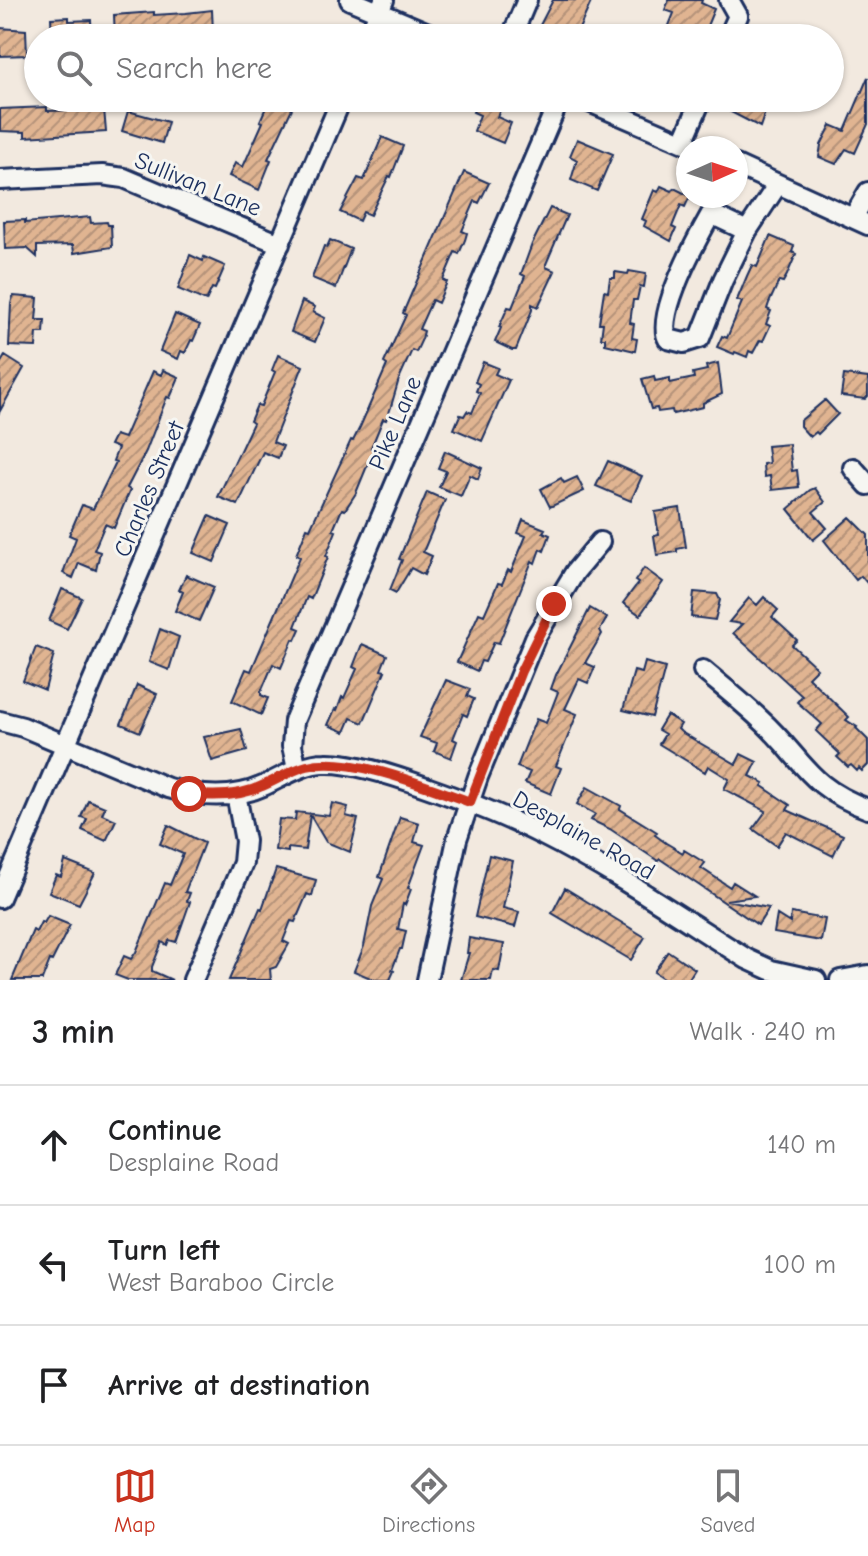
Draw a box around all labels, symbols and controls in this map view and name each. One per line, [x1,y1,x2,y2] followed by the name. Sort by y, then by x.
[24,24,844,112] search box
[52,46,96,90] icon: search
[116,51,272,86] text: Search here
[676,136,748,208] north arrow
[131,146,265,222] street label: Sullivan Lane
[363,372,427,474] street label: Pike Lane
[108,416,191,561] street label: Charles Street
[536,586,572,622] route end
[171,776,207,812] route start
[508,784,660,886] street label: Desplaine Road
[32,1012,115,1052] text: 3 min
[690,1017,836,1047] text: Walk · 240 m
[108,1113,222,1148] text: Continue
[32,1123,76,1167] icon: ahead
[767,1130,836,1160] text: 140 m
[108,1148,279,1178] text: Desplaine Road
[108,1233,220,1268] text: Turn left
[32,1243,76,1287] icon: left
[764,1250,836,1280] text: 100 m
[108,1268,334,1298] text: West Baraboo Circle
[32,1363,76,1407] icon: arrive
[108,1368,370,1403] text: Arrive at destination
[113,1464,157,1538] tab: Map
[382,1464,475,1538] tab: Directions
[700,1464,755,1538] tab: Saved

